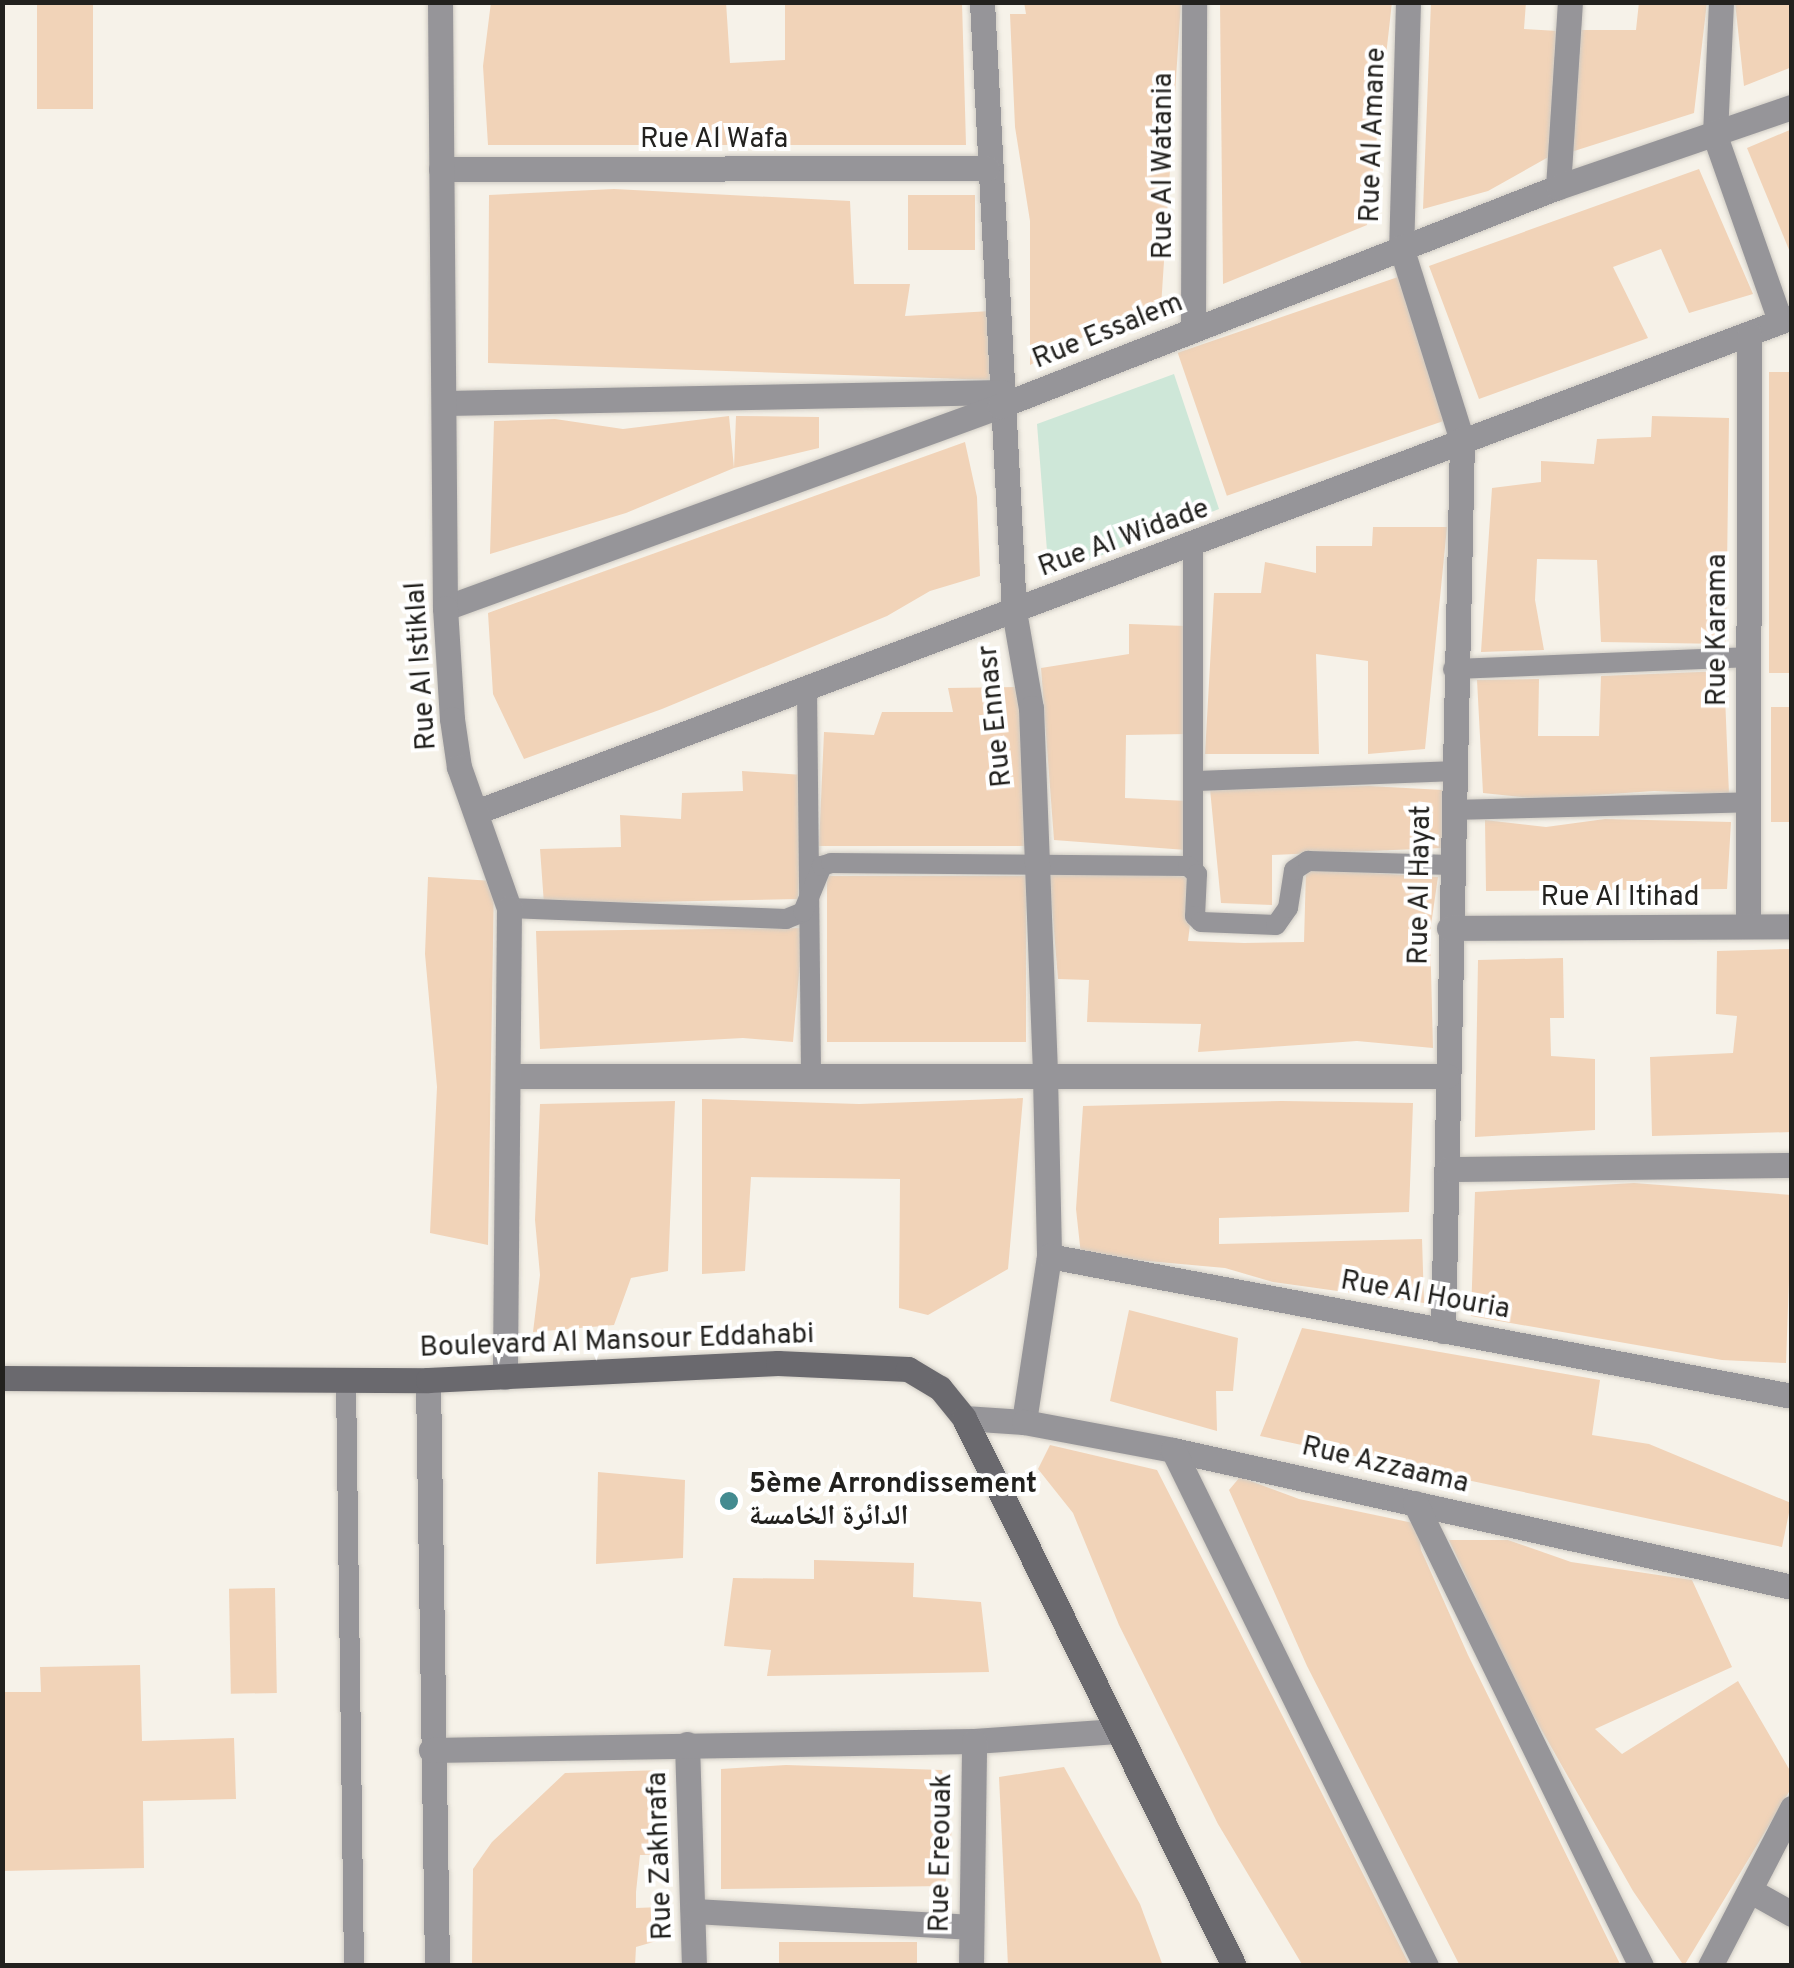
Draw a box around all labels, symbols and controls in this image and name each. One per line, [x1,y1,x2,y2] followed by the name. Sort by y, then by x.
[1354,46,1394,224] street label: Rue Al Amane
[1147,72,1181,260] street label: Rue Al Watania
[639,123,789,157] street label: Rue Al Wafa
[1028,287,1188,377] street label: Rue Essalem
[1033,492,1215,586] street label: Rue Al Widade
[1701,554,1735,706] street label: Rue Karama
[399,580,445,752] street label: Rue Al Istiklal
[972,643,1020,789] street label: Rue Ennasr
[1403,804,1439,966] street label: Rue Al Hayat
[1540,881,1700,915] street label: Rue Al Itihad
[1337,1265,1513,1327] street label: Rue Al Houria
[419,1318,815,1366] street label: Boulevard Al Mansour Eddahabi
[1298,1430,1472,1502] street label: Rue Azzaama
[749,1468,1038,1534] place label: 5ème Arrondissement الدائرة الخامسة
[718,1490,740,1512] marker: 5ème Arrondissement الدائرة الخامسة
[641,1771,681,1941] street label: Rue Zakhrafa
[924,1773,960,1933] street label: Rue Ereouak

